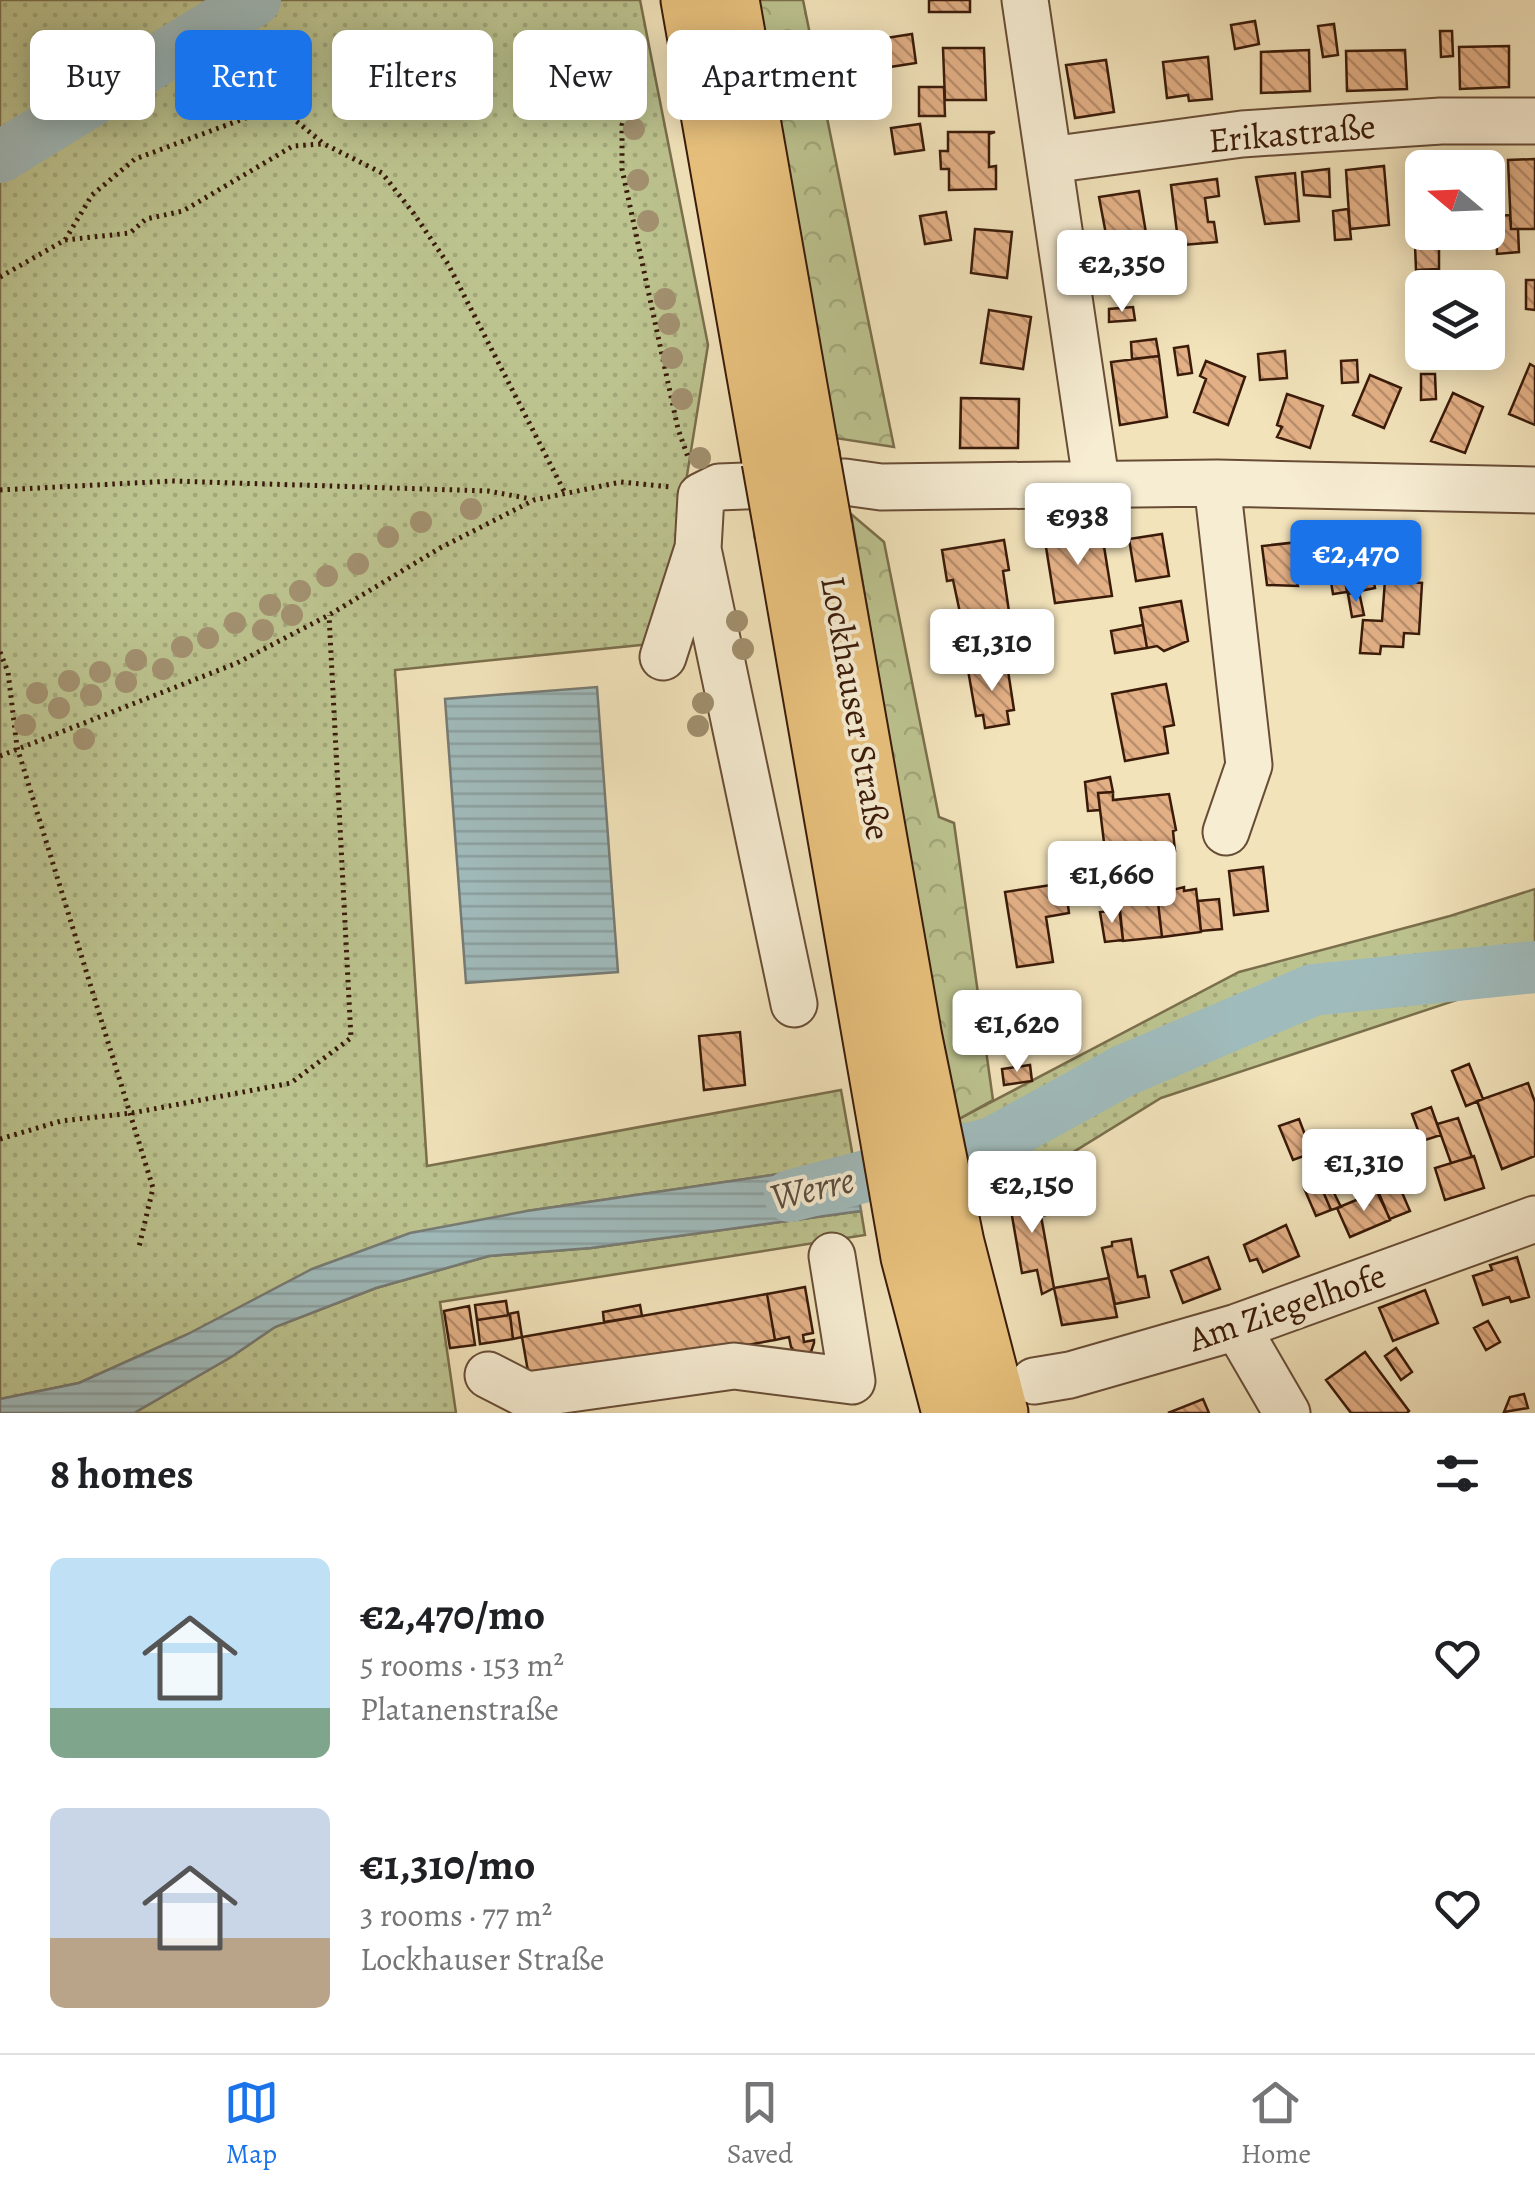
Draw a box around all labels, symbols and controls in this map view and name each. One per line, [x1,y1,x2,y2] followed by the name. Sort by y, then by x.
[30,30,155,120] chip: Buy
[175,30,312,120] chip: Rent
[332,30,493,120] chip: Filters
[513,30,647,120] chip: New
[667,30,892,120] chip: Apartment
[1207,102,1377,164] street label: Erikastraße
[1405,150,1505,250] north arrow
[1405,150,1505,370] map controls
[1041,230,1203,315] pin: €2,350
[1079,240,1165,284] text: €2,350
[1405,270,1505,370] button: layers
[1019,483,1137,568] pin: €938
[1047,493,1109,537] text: €938
[1275,520,1437,605] pin: €2,470
[1312,530,1400,574] text: €2,470
[809,572,903,844] street label: Lockhauser Straße
[911,609,1073,694] pin: €1,310
[952,619,1032,663] text: €1,310
[1031,841,1193,926] pin: €1,660
[1070,851,1154,895] text: €1,660
[936,990,1098,1075] pin: €1,620
[975,1000,1059,1044] text: €1,620
[1283,1129,1445,1214] pin: €1,310
[1324,1139,1404,1183] text: €1,310
[951,1151,1113,1236] pin: €2,150
[765,1153,859,1223] water label: Werre
[990,1161,1074,1205] text: €2,150
[1181,1251,1392,1363] street label: Am Ziegelhofe
[50,1445,194,1502] text: 8 homes
[1430,1446,1485,1501] icon: filters
[360,1586,545,1643] text: €2,470/mo
[130,1598,250,1718] icon: home
[1430,1631,1485,1686] icon: heart
[360,1643,564,1687] text: 5 rooms · 153 m²
[360,1687,559,1731] text: Platanenstraße
[360,1836,535,1893] text: €1,310/mo
[130,1848,250,1968] icon: home
[1430,1881,1485,1936] icon: heart
[360,1893,552,1937] text: 3 rooms · 77 m²
[360,1937,604,1981] text: Lockhauser Straße
[224,2075,279,2173] tab: Map
[727,2075,793,2173] tab: Saved
[1241,2075,1311,2173] tab: Home

